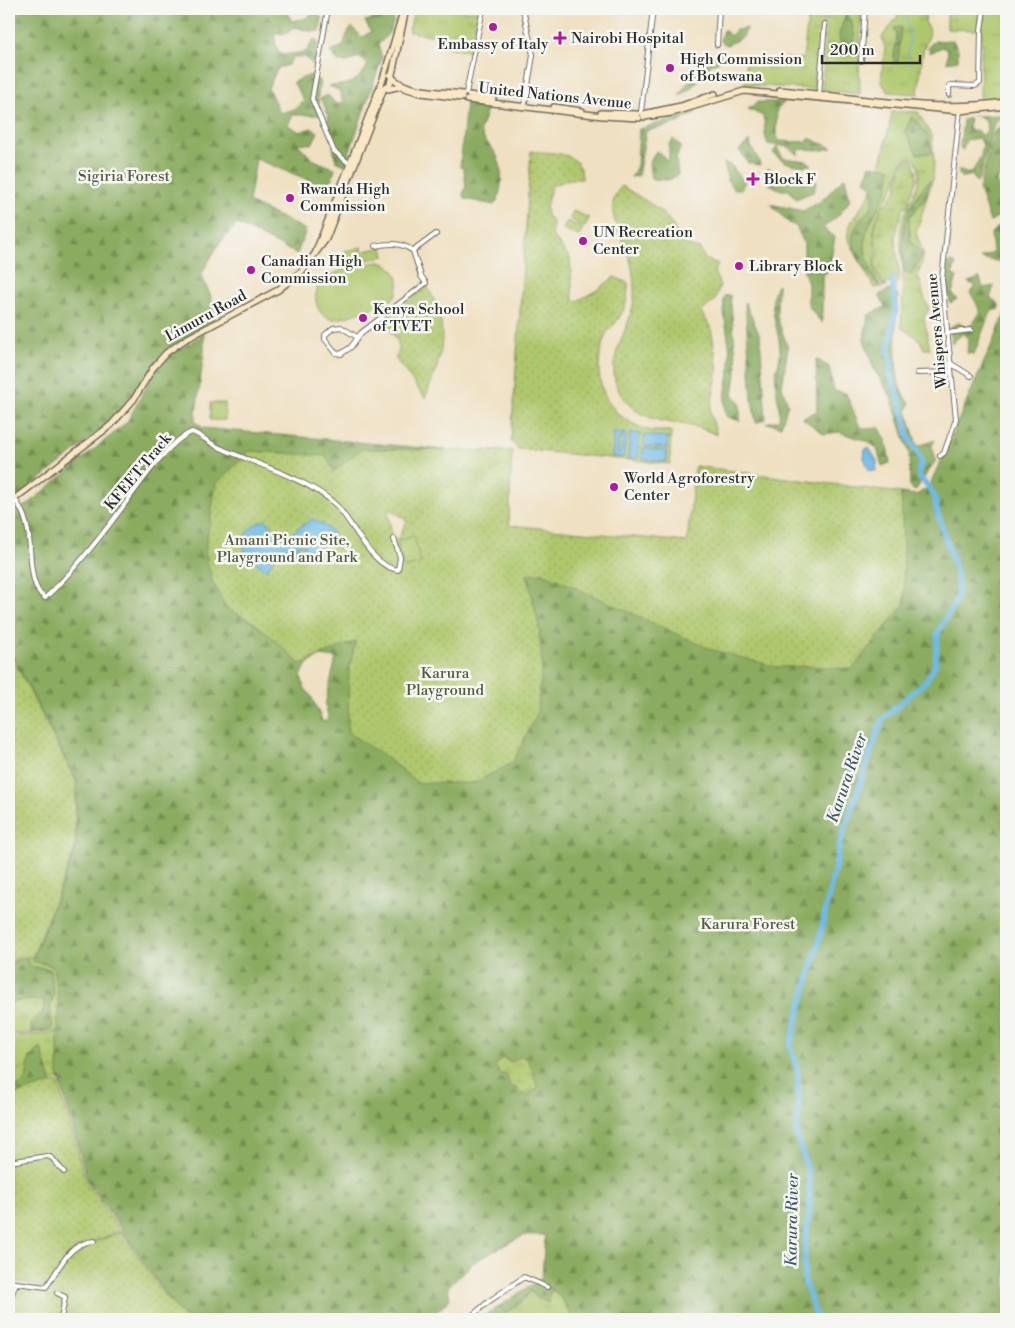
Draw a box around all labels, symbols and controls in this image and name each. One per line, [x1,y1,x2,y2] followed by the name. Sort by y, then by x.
[487,21,499,33] marker: Embassy of Italy
[571,29,684,48] place label: Nairobi Hospital
[553,31,567,45] marker: Nairobi Hospital
[822,32,920,64] scale bar
[438,35,549,54] place label: Embassy of Italy
[830,41,875,60] text: 200 m
[680,50,802,86] place label: High Commission of Botswana
[664,62,676,74] marker: High Commission of Botswana
[477,79,633,113] street label: United Nations Avenue
[78,167,171,186] park label: Sigiria Forest
[763,170,816,189] place label: Block F
[746,172,760,186] marker: Block F
[300,180,390,216] place label: Rwanda High Commission
[284,192,296,204] marker: Rwanda High Commission
[593,223,693,259] place label: UN Recreation Center
[577,235,589,247] marker: UN Recreation Center
[261,252,362,288] place label: Canadian High Commission
[749,257,844,276] place label: Library Block
[733,260,745,272] marker: Library Block
[245,264,257,276] marker: Canadian High Commission
[922,272,952,391] street label: Whispers Avenue
[162,286,250,346] street label: Limuru Road
[373,300,465,336] place label: Kenya School of TVET
[357,312,369,324] marker: Kenya School of TVET
[100,429,176,514] street label: KFEET Track
[623,469,755,505] place label: World Agroforestry Center
[608,481,620,493] marker: World Agroforestry Center
[217,531,358,567] park label: Amani Picnic Site, Playground and Park
[406,664,485,700] park label: Karura Playground
[822,729,872,825] water label: Karura River
[701,915,796,934] park label: Karura Forest
[781,1172,803,1267] water label: Karura River

